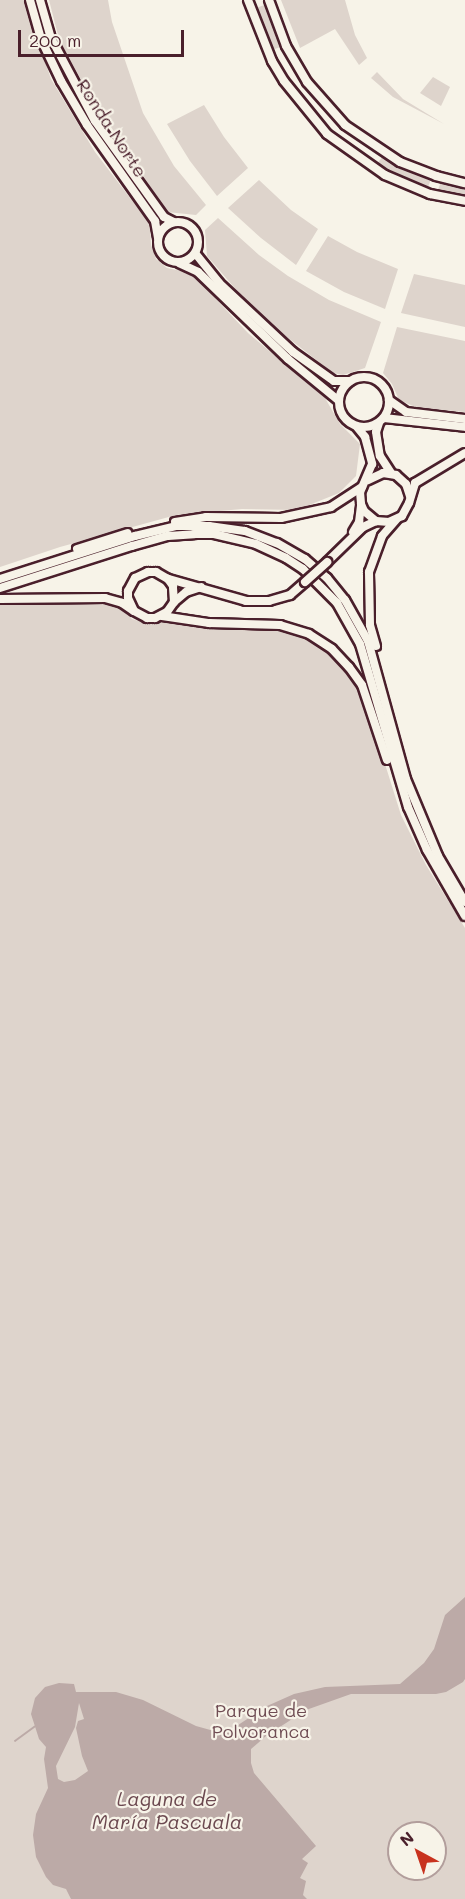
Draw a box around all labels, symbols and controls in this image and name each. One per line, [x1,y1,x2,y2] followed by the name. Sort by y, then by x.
[21,18,188,56] scale bar
[29,28,81,52] text: 200 m
[72,75,152,181] street label: Ronda Norte
[212,1700,310,1742] park label: Parque de Polvoranca
[92,1786,242,1833] water label: Laguna de María Pascuala
[387,1821,447,1881] north arrow
[395,1826,418,1850] text: N

